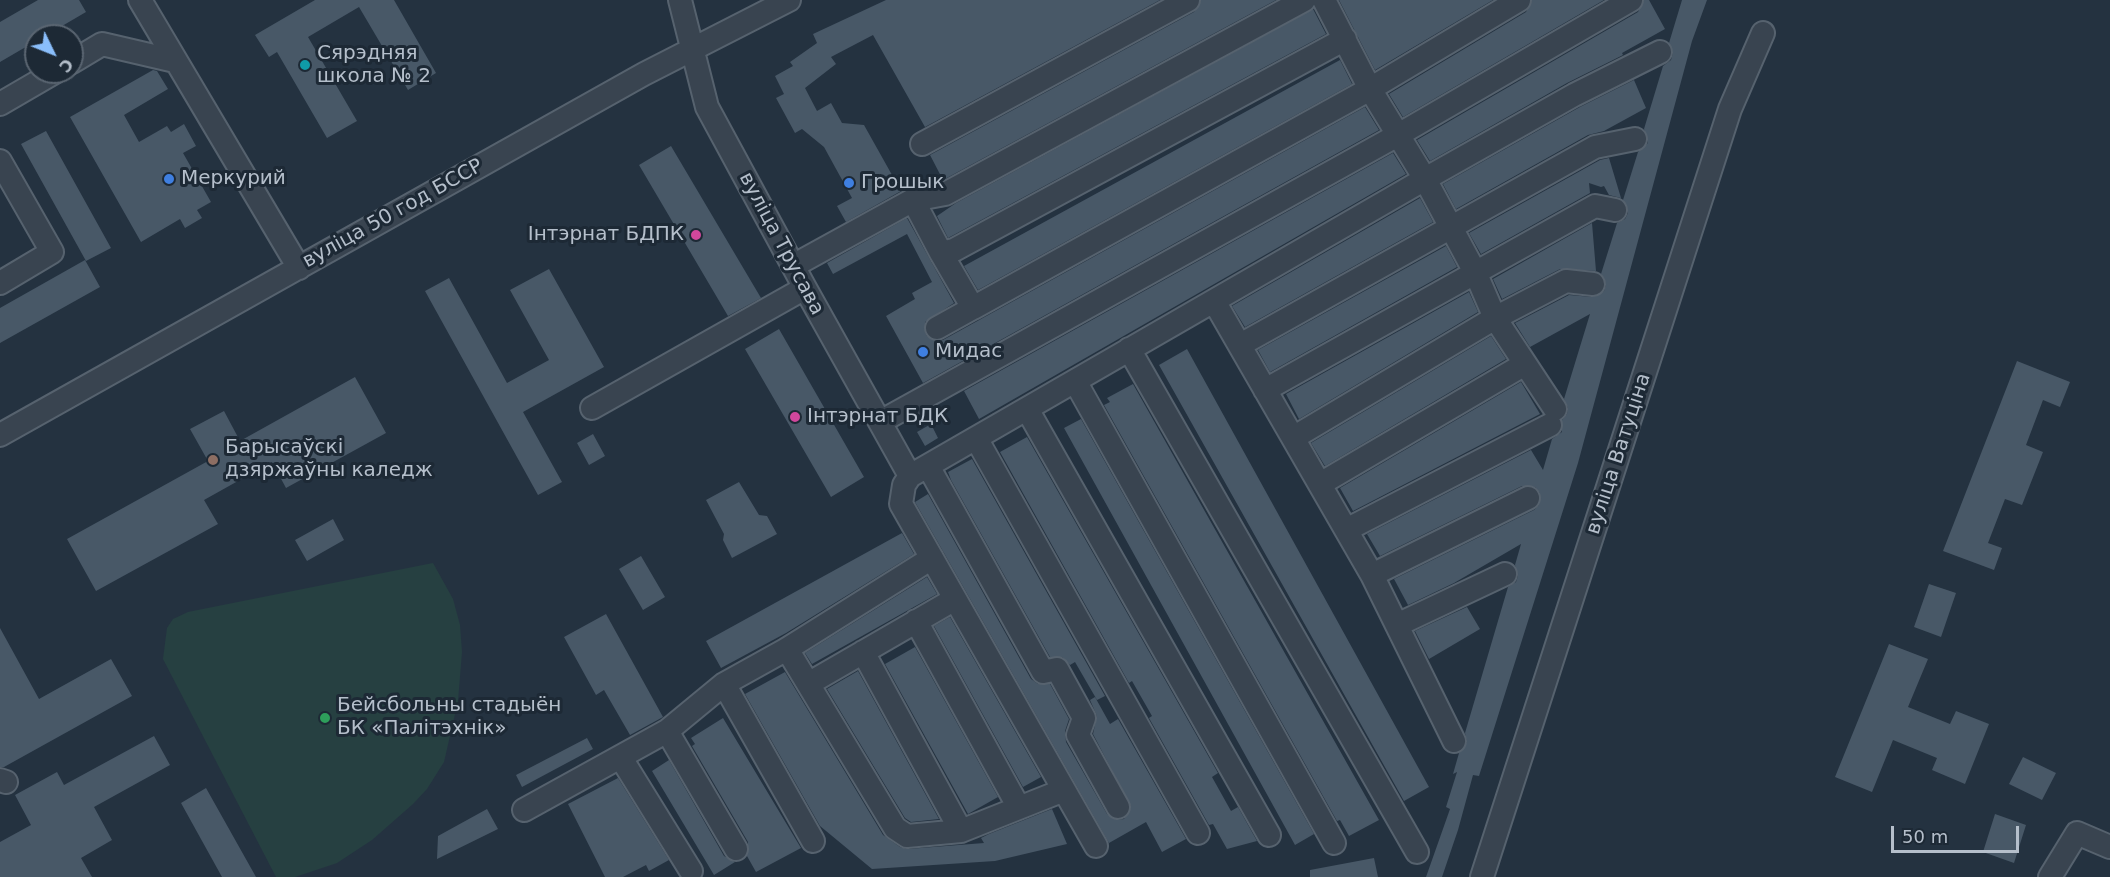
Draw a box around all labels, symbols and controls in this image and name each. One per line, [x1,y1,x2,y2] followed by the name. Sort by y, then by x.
[24,24,84,84] north arrow
[317,42,431,89] place label: Сярэдняя школа № 2
[55,54,77,76] text: С
[298,58,312,72] marker: Сярэдняя школа № 2
[299,154,487,274] street label: вуліца 50 год БССР
[181,167,286,191] place label: Меркурий
[733,169,829,319] street label: вуліца Трусава
[861,171,944,195] place label: Грошык
[162,172,176,186] marker: Меркурий
[842,176,856,190] marker: Грошык
[528,223,684,247] place label: Інтэрнат БДПК
[689,228,703,242] marker: Інтэрнат БДПК
[935,340,1002,364] place label: Мидас
[916,345,930,359] marker: Мидас
[1582,370,1656,538] street label: вуліца Ватуціна
[807,405,948,429] place label: Інтэрнат БДК
[788,410,802,424] marker: Інтэрнат БДК
[225,436,433,483] place label: Барысаўскі дзяржаўны каледж
[206,453,220,467] marker: Барысаўскі дзяржаўны каледж
[337,694,561,741] place label: Бейсбольны стадыён БК «Палітэхнік»
[318,711,332,725] marker: Бейсбольны стадыён БК «Палітэхнік»
[1894,814,2022,852] scale bar
[1902,826,1948,847] text: 50 m

